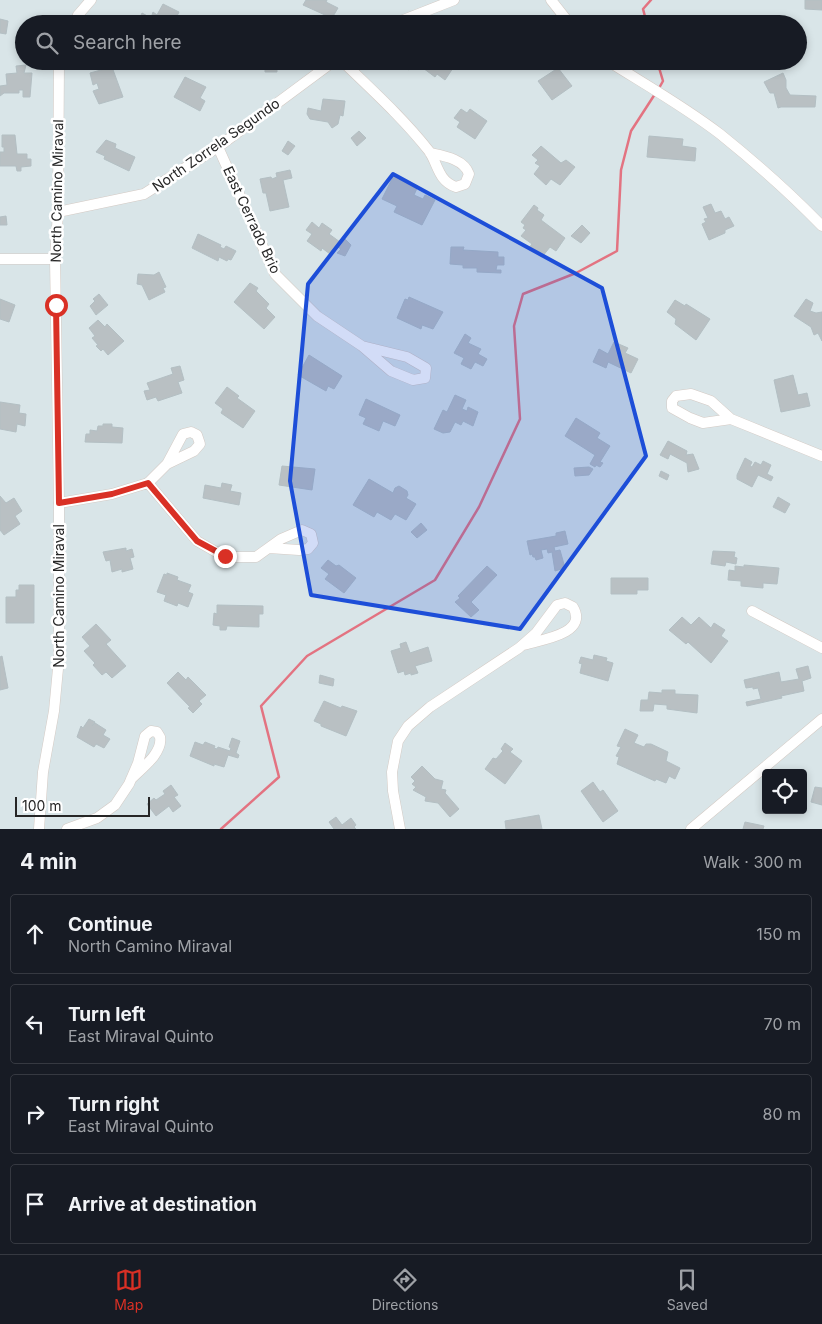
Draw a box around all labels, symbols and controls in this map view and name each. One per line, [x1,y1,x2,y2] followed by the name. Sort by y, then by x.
[15,15,807,70] search box
[33,29,61,57] icon: search
[73,31,182,54] text: Search here
[149,94,283,195] street label: North Zorrela Segundo
[47,119,66,263] street label: North Camino Miraval
[220,163,285,276] street label: East Cerrado Brio
[45,294,68,317] route start
[50,524,67,668] street label: North Camino Miraval
[214,545,237,568] route end
[762,769,807,814] map controls
[762,769,807,814] button: locate
[15,794,150,817] scale bar
[22,797,62,814] text: 100 m
[20,849,77,874] text: 4 min
[703,852,802,872] text: Walk · 300 m
[68,913,153,936] text: Continue
[21,920,49,948] icon: ahead
[756,924,801,944] text: 150 m
[68,936,232,956] text: North Camino Miraval
[68,1003,146,1026] text: Turn left
[21,1010,49,1038] icon: left
[764,1014,801,1034] text: 70 m
[68,1026,214,1046] text: East Miraval Quinto
[68,1093,159,1116] text: Turn right
[21,1100,49,1128] icon: right
[762,1104,801,1124] text: 80 m
[68,1116,214,1136] text: East Miraval Quinto
[21,1190,49,1218] icon: arrive
[68,1193,257,1216] text: Arrive at destination
[114,1266,143,1313] tab: Map
[372,1266,438,1313] tab: Directions
[667,1266,708,1313] tab: Saved

